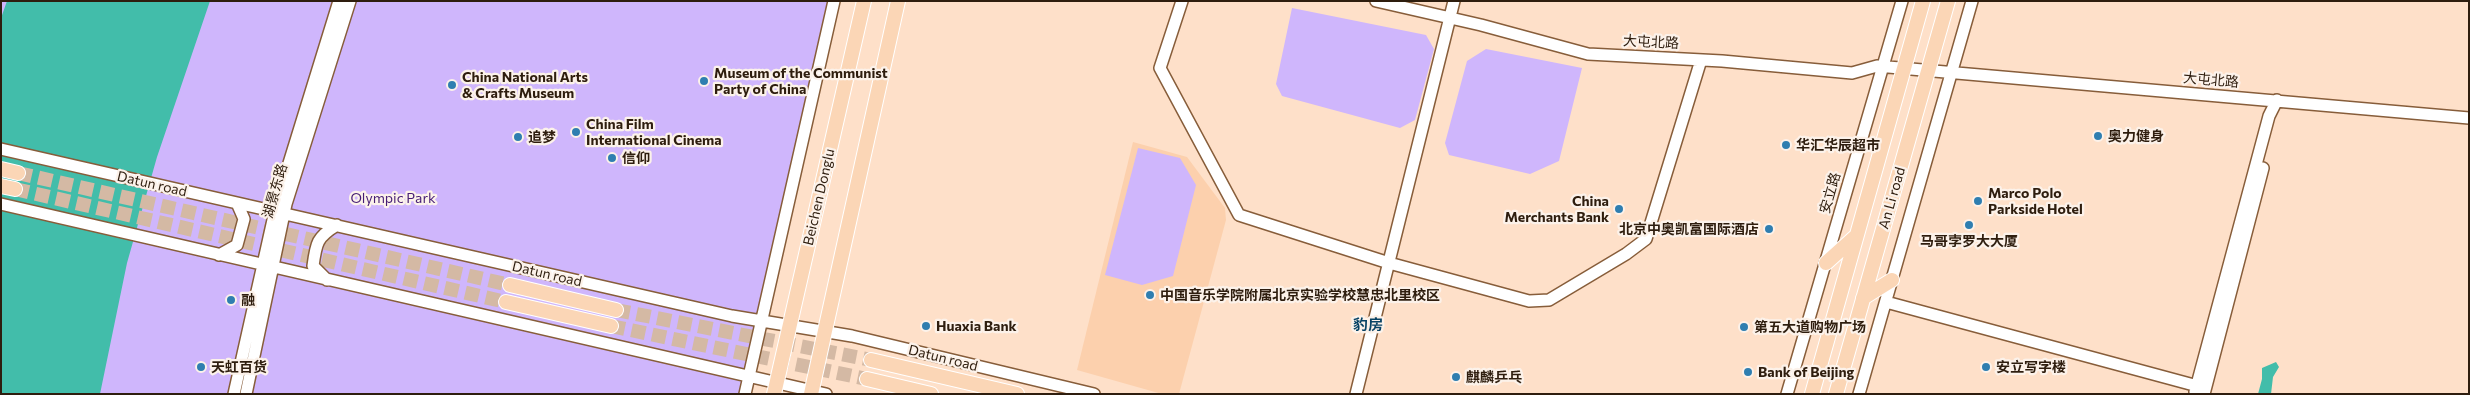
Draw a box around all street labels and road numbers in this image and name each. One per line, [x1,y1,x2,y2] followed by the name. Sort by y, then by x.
[1623,32,1679,52] street label: 大屯北路
[2182,69,2240,91] street label: 大屯北路
[800,147,838,247] street label: Beichen Donglu
[259,162,291,220] street label: 湖景东路
[1875,165,1909,231] street label: An Li road
[116,168,188,200] street label: Datun road
[1816,170,1844,216] street label: 安立路
[511,258,583,290] street label: Datun road
[907,341,979,375] street label: Datun road

